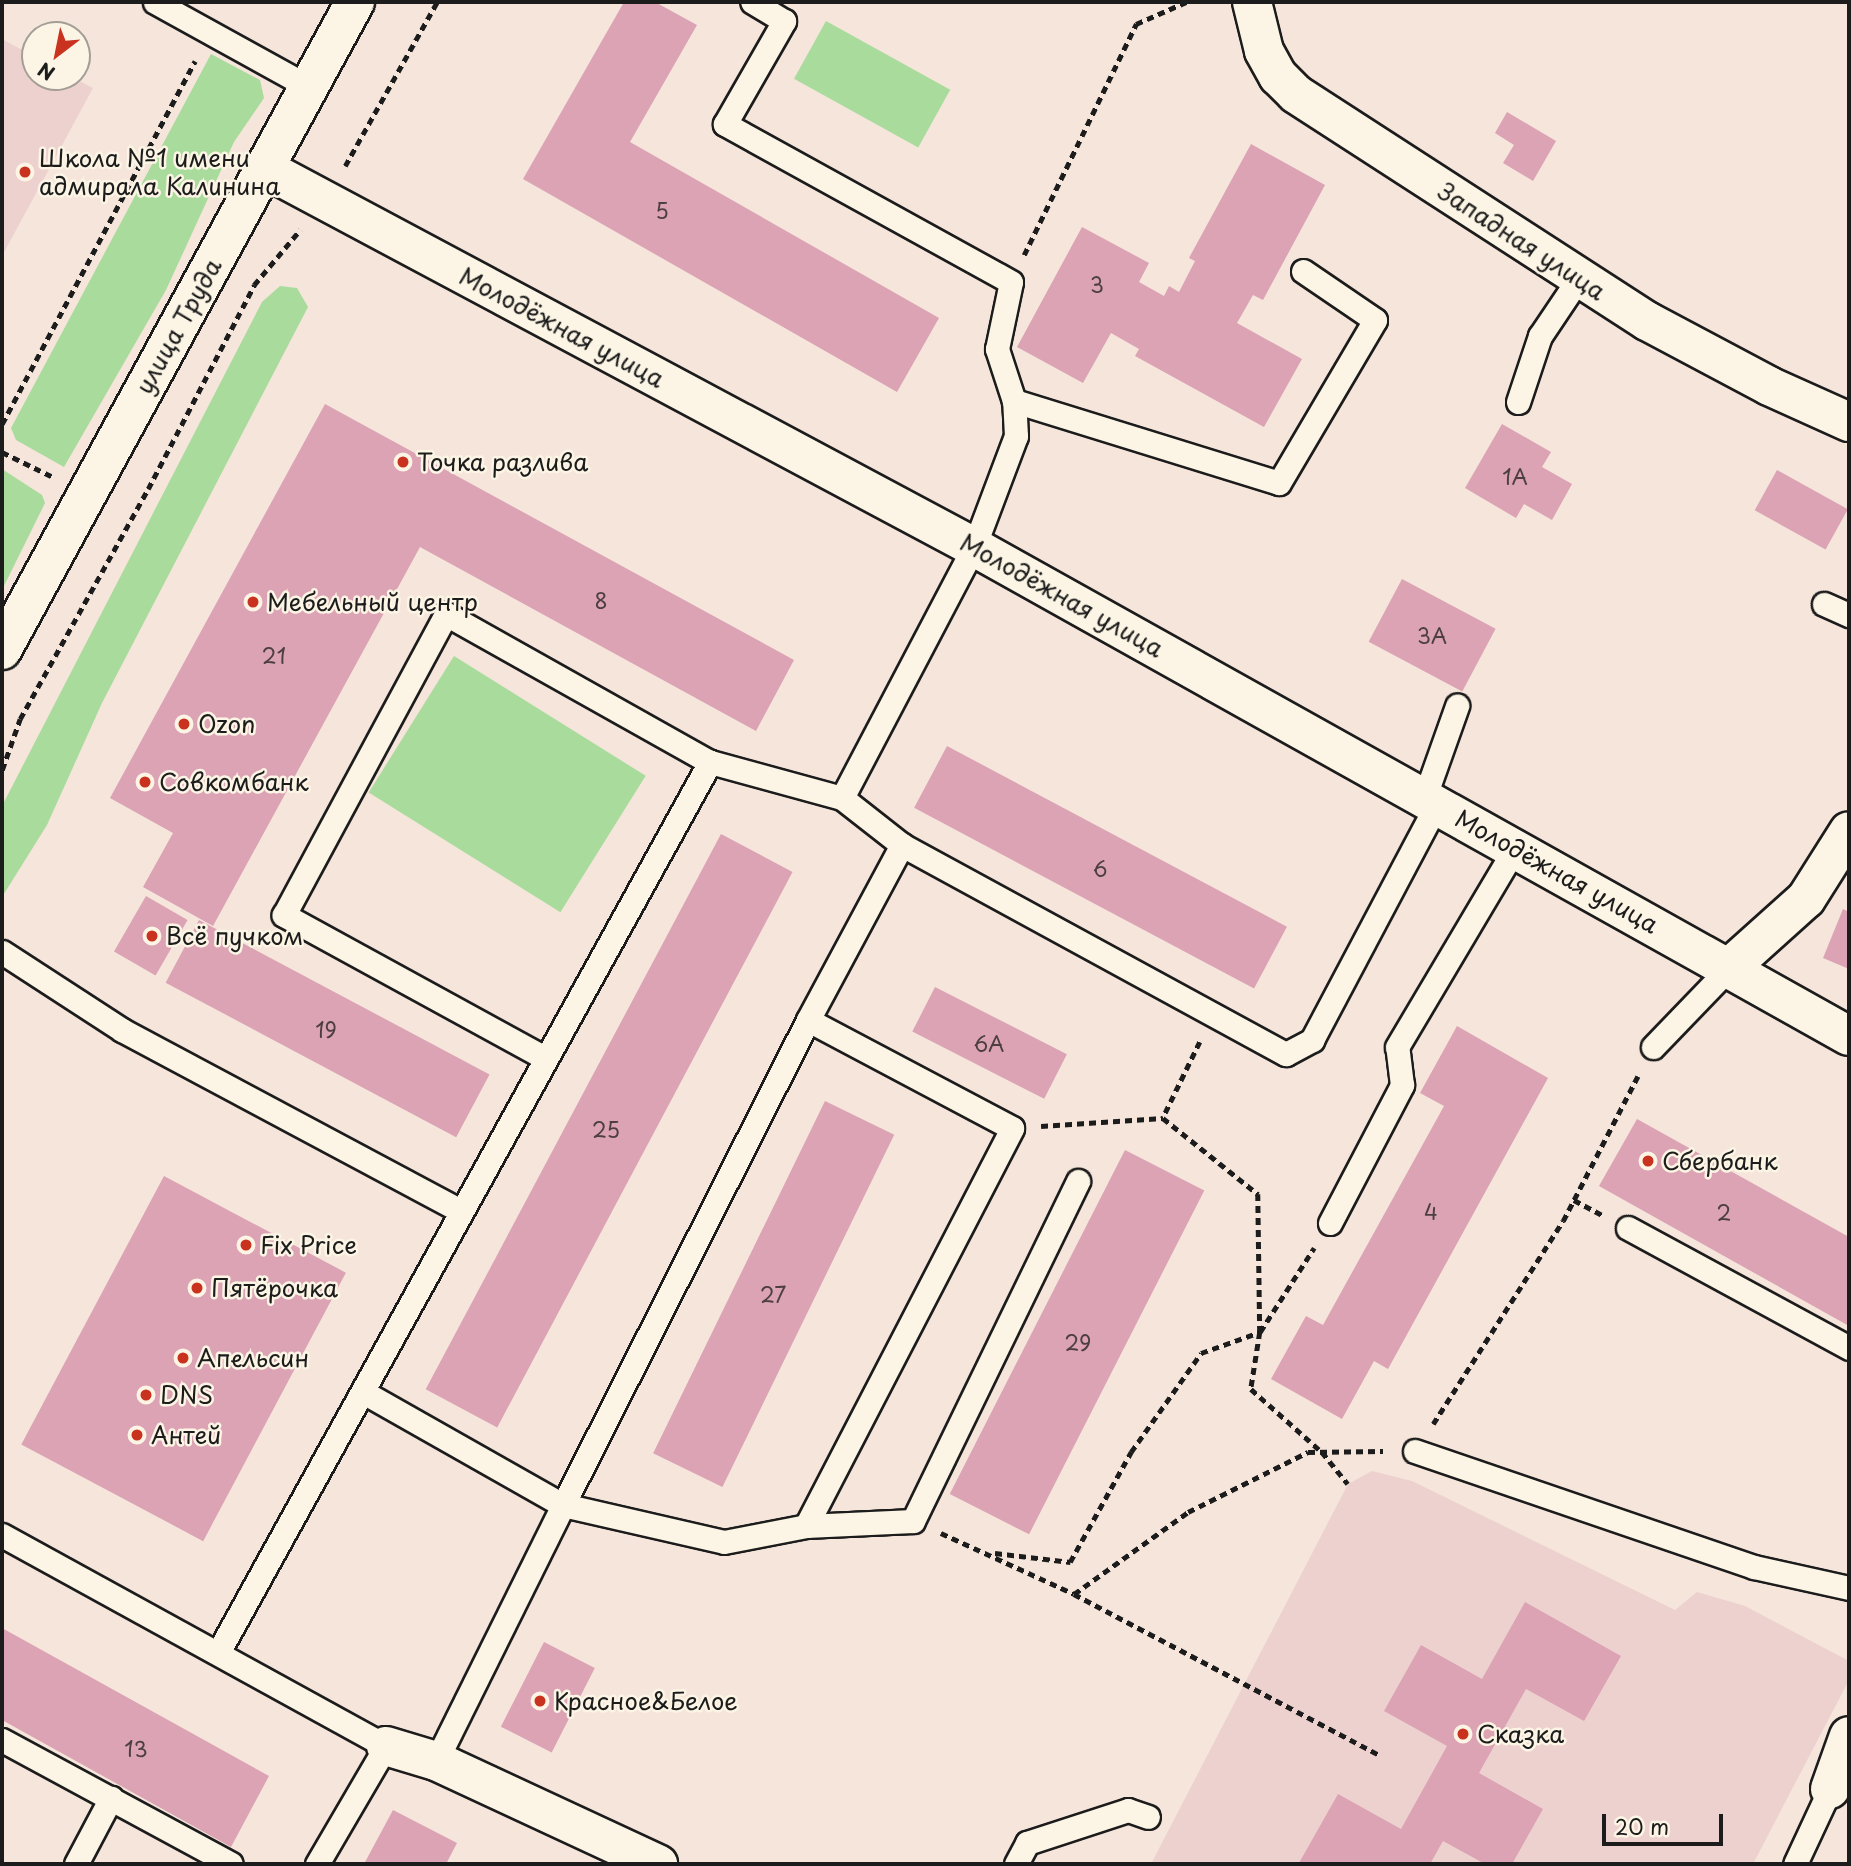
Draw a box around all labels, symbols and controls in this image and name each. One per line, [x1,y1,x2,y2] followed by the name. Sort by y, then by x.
[21,21,91,91] north arrow
[32,56,60,88] text: N
[39,144,281,200] place label: Школа №1 имени адмирала Калинина
[17,164,33,180] marker: Школа №1 имени адмирала Калинина
[1432,176,1612,306] street label: Западная улица
[655,197,669,223] house number: 5
[129,253,227,399] street label: улица Труда
[454,261,670,393] street label: Молодёжная улица
[1090,271,1104,297] house number: 3
[417,448,590,476] place label: Точка разлива
[395,454,411,470] marker: Точка разлива
[1502,463,1528,489] house number: 1А
[955,527,1169,663] street label: Молодёжная улица
[594,587,608,613] house number: 8
[267,588,478,616] place label: Мебельный центр
[245,594,261,610] marker: Мебельный центр
[1417,622,1447,648] house number: 3А
[262,642,286,668] house number: 21
[198,710,255,738] place label: Ozon
[176,716,192,732] marker: Ozon
[159,768,309,796] place label: Совкомбанк
[137,774,153,790] marker: Совкомбанк
[1450,803,1664,939] street label: Молодёжная улица
[1093,855,1107,881] house number: 6
[166,922,304,950] place label: Всё пучком
[144,928,160,944] marker: Всё пучком
[315,1016,337,1042] house number: 19
[974,1030,1004,1056] house number: 6А
[592,1116,620,1142] house number: 25
[1662,1147,1778,1175] place label: Сбербанк
[1640,1153,1656,1169] marker: Сбербанк
[1424,1198,1438,1224] house number: 4
[1717,1199,1731,1225] house number: 2
[260,1231,357,1259] place label: Fix Price
[238,1237,254,1253] marker: Fix Price
[211,1274,338,1302] place label: Пятёрочка
[189,1280,205,1296] marker: Пятёрочка
[760,1281,786,1307] house number: 27
[1065,1329,1091,1355] house number: 29
[197,1344,309,1372] place label: Апельсин
[175,1350,191,1366] marker: Апельсин
[160,1381,213,1409] place label: DNS
[138,1387,154,1403] marker: DNS
[151,1421,221,1449] place label: Антей
[129,1427,145,1443] marker: Антей
[554,1687,738,1715] place label: Красное&Белое
[532,1693,548,1709] marker: Красное&Белое
[1477,1720,1564,1748] place label: Сказка
[1455,1726,1471,1742] marker: Сказка
[124,1735,148,1761] house number: 13
[1606,1800,1727,1844] scale bar
[1615,1810,1669,1842] text: 20 m

